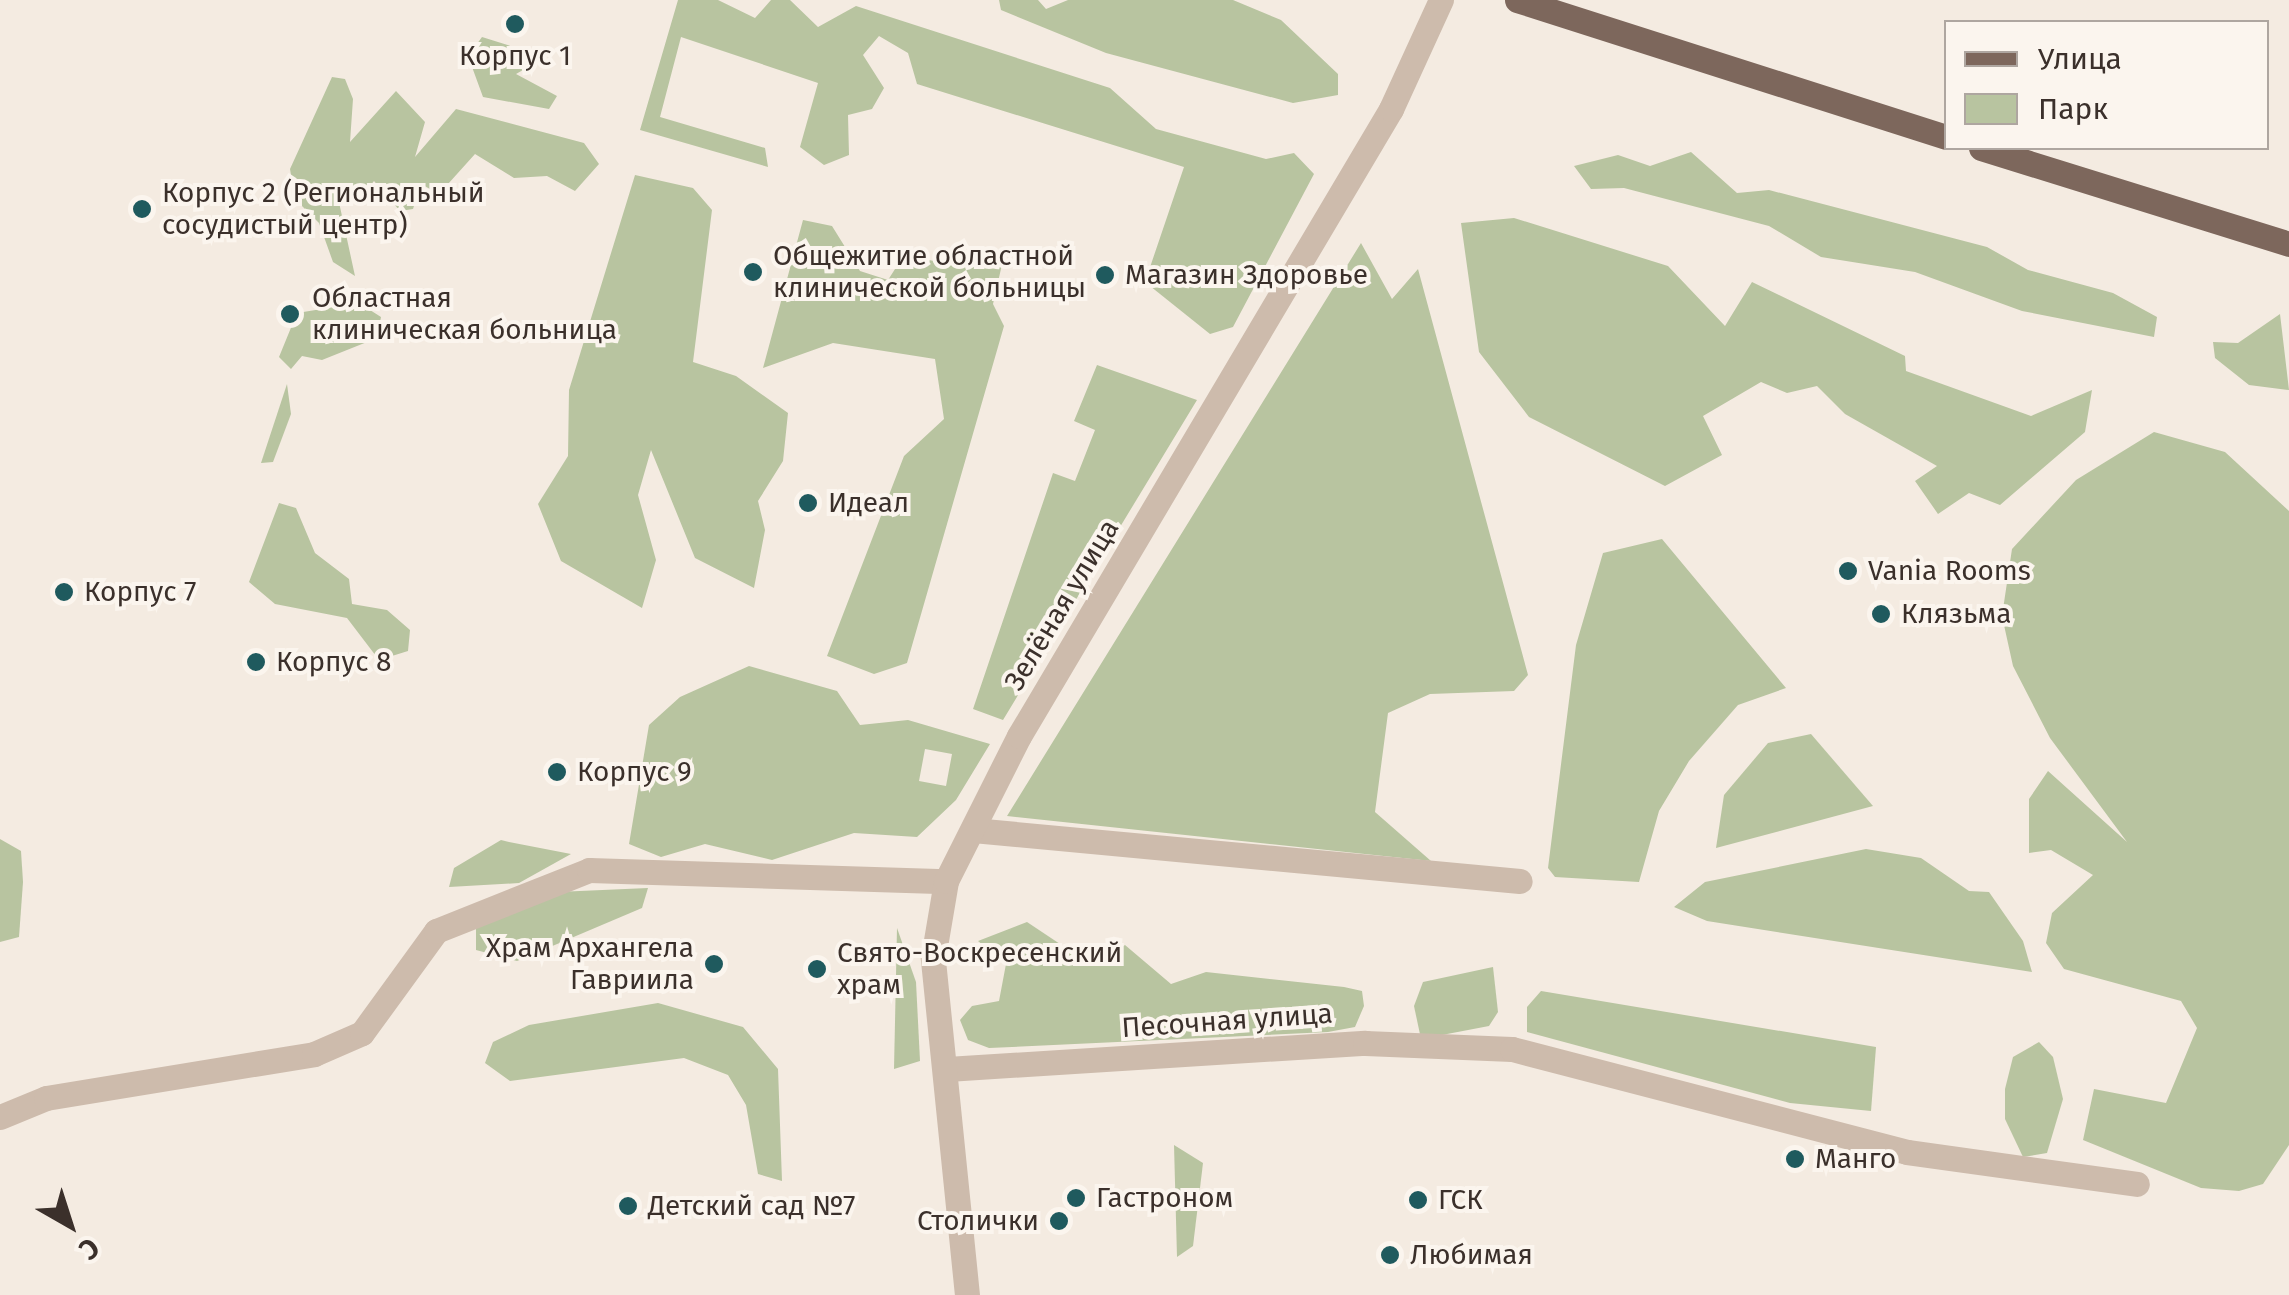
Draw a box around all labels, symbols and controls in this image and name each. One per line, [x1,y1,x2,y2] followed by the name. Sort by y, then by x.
[504,13,526,35] marker: Корпус 1
[1944,20,2269,150] legend
[459,39,571,73] place label: Корпус 1
[2038,41,2122,77] text: Улица
[2038,91,2108,127] text: Парк
[162,176,485,242] place label: Корпус 2 (Региональный сосудистый центр)
[131,198,153,220] marker: Корпус 2 (Региональный сосудистый центр)
[773,239,1086,305] place label: Общежитие областной клинической больницы
[1125,258,1368,292] place label: Магазин Здоровье
[742,261,764,283] marker: Общежитие областной клинической больницы
[1094,264,1116,286] marker: Магазин Здоровье
[312,281,617,347] place label: Областная клиническая больница
[277,301,303,327] marker: Областная клиническая больница
[828,486,909,520] place label: Идеал
[797,492,819,514] marker: Идеал
[998,513,1126,697] street label: Зелёная улица
[1868,554,2031,588] place label: Vania Rooms
[1837,560,1859,582] marker: Vania Rooms
[84,575,197,609] place label: Корпус 7
[53,581,75,603] marker: Корпус 7
[1901,597,2012,631] place label: Клязьма
[1870,603,1892,625] marker: Клязьма
[276,645,391,679] place label: Корпус 8
[245,651,267,673] marker: Корпус 8
[577,755,692,789] place label: Корпус 9
[546,761,568,783] marker: Корпус 9
[486,931,694,997] place label: Храм Архангела Гавриила
[837,936,1122,1002] place label: Свято-Воскресенский храм
[703,953,725,975] marker: Храм Архангела Гавриила
[806,958,828,980] marker: Свято-Воскресенский храм
[1120,997,1334,1045] street label: Песочная улица
[1815,1142,1896,1176] place label: Манго
[1784,1148,1806,1170] marker: Манго
[20,1175,120,1275] north arrow
[1096,1181,1233,1215] place label: Гастроном
[1438,1183,1483,1217] place label: ГСК
[1065,1187,1087,1209] marker: Гастроном
[648,1189,855,1223] place label: Детский сад №7
[1407,1189,1429,1211] marker: ГСК
[617,1195,639,1217] marker: Детский сад №7
[917,1204,1039,1238] place label: Столички
[1048,1210,1070,1232] marker: Столички
[73,1231,106,1267] text: С
[1410,1238,1533,1272] place label: Любимая
[1379,1244,1401,1266] marker: Любимая

